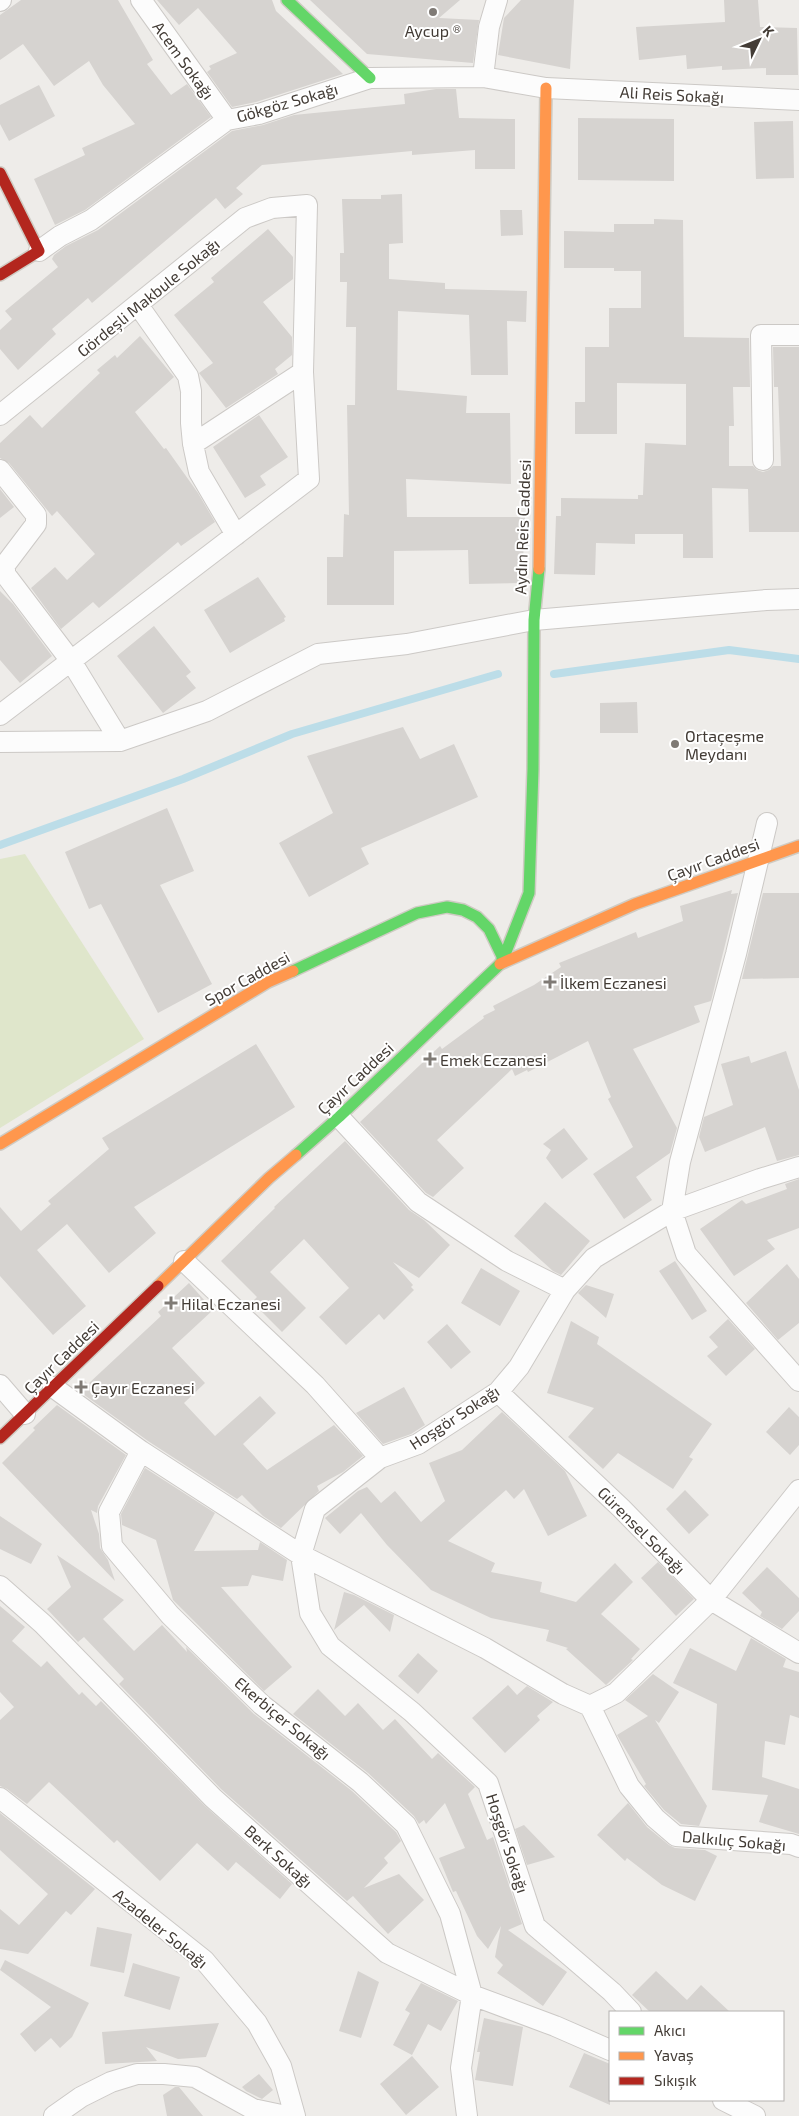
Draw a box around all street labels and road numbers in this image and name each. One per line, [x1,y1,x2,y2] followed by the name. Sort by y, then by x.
[149,17,219,103] street label: Acem Sokağı
[234,78,340,126] street label: Gökgöz Sokağı
[619,82,725,106] street label: Ali Reis Sokağı
[73,234,224,361] street label: Gördeşli Makbule Sokağı
[510,459,534,595] street label: Aydın Reis Caddesi
[664,833,762,885] street label: Çayır Caddesi
[201,947,293,1009] street label: Spor Caddesi
[313,1038,398,1119] street label: Çayır Caddesi
[20,1316,103,1398] street label: Çayır Caddesi
[405,1381,503,1454] street label: Hoşgör Sokağı
[594,1482,690,1578] street label: Gürensel Sokağı
[231,1673,335,1764] street label: Ekerbiçer Sokağı
[482,1791,533,1895] street label: Hoşgör Sokağı
[241,1821,317,1891] street label: Berk Sokağı
[681,1826,787,1855] street label: Dalkılıç Sokağı
[110,1884,212,1972] street label: Azadeler Sokağı

